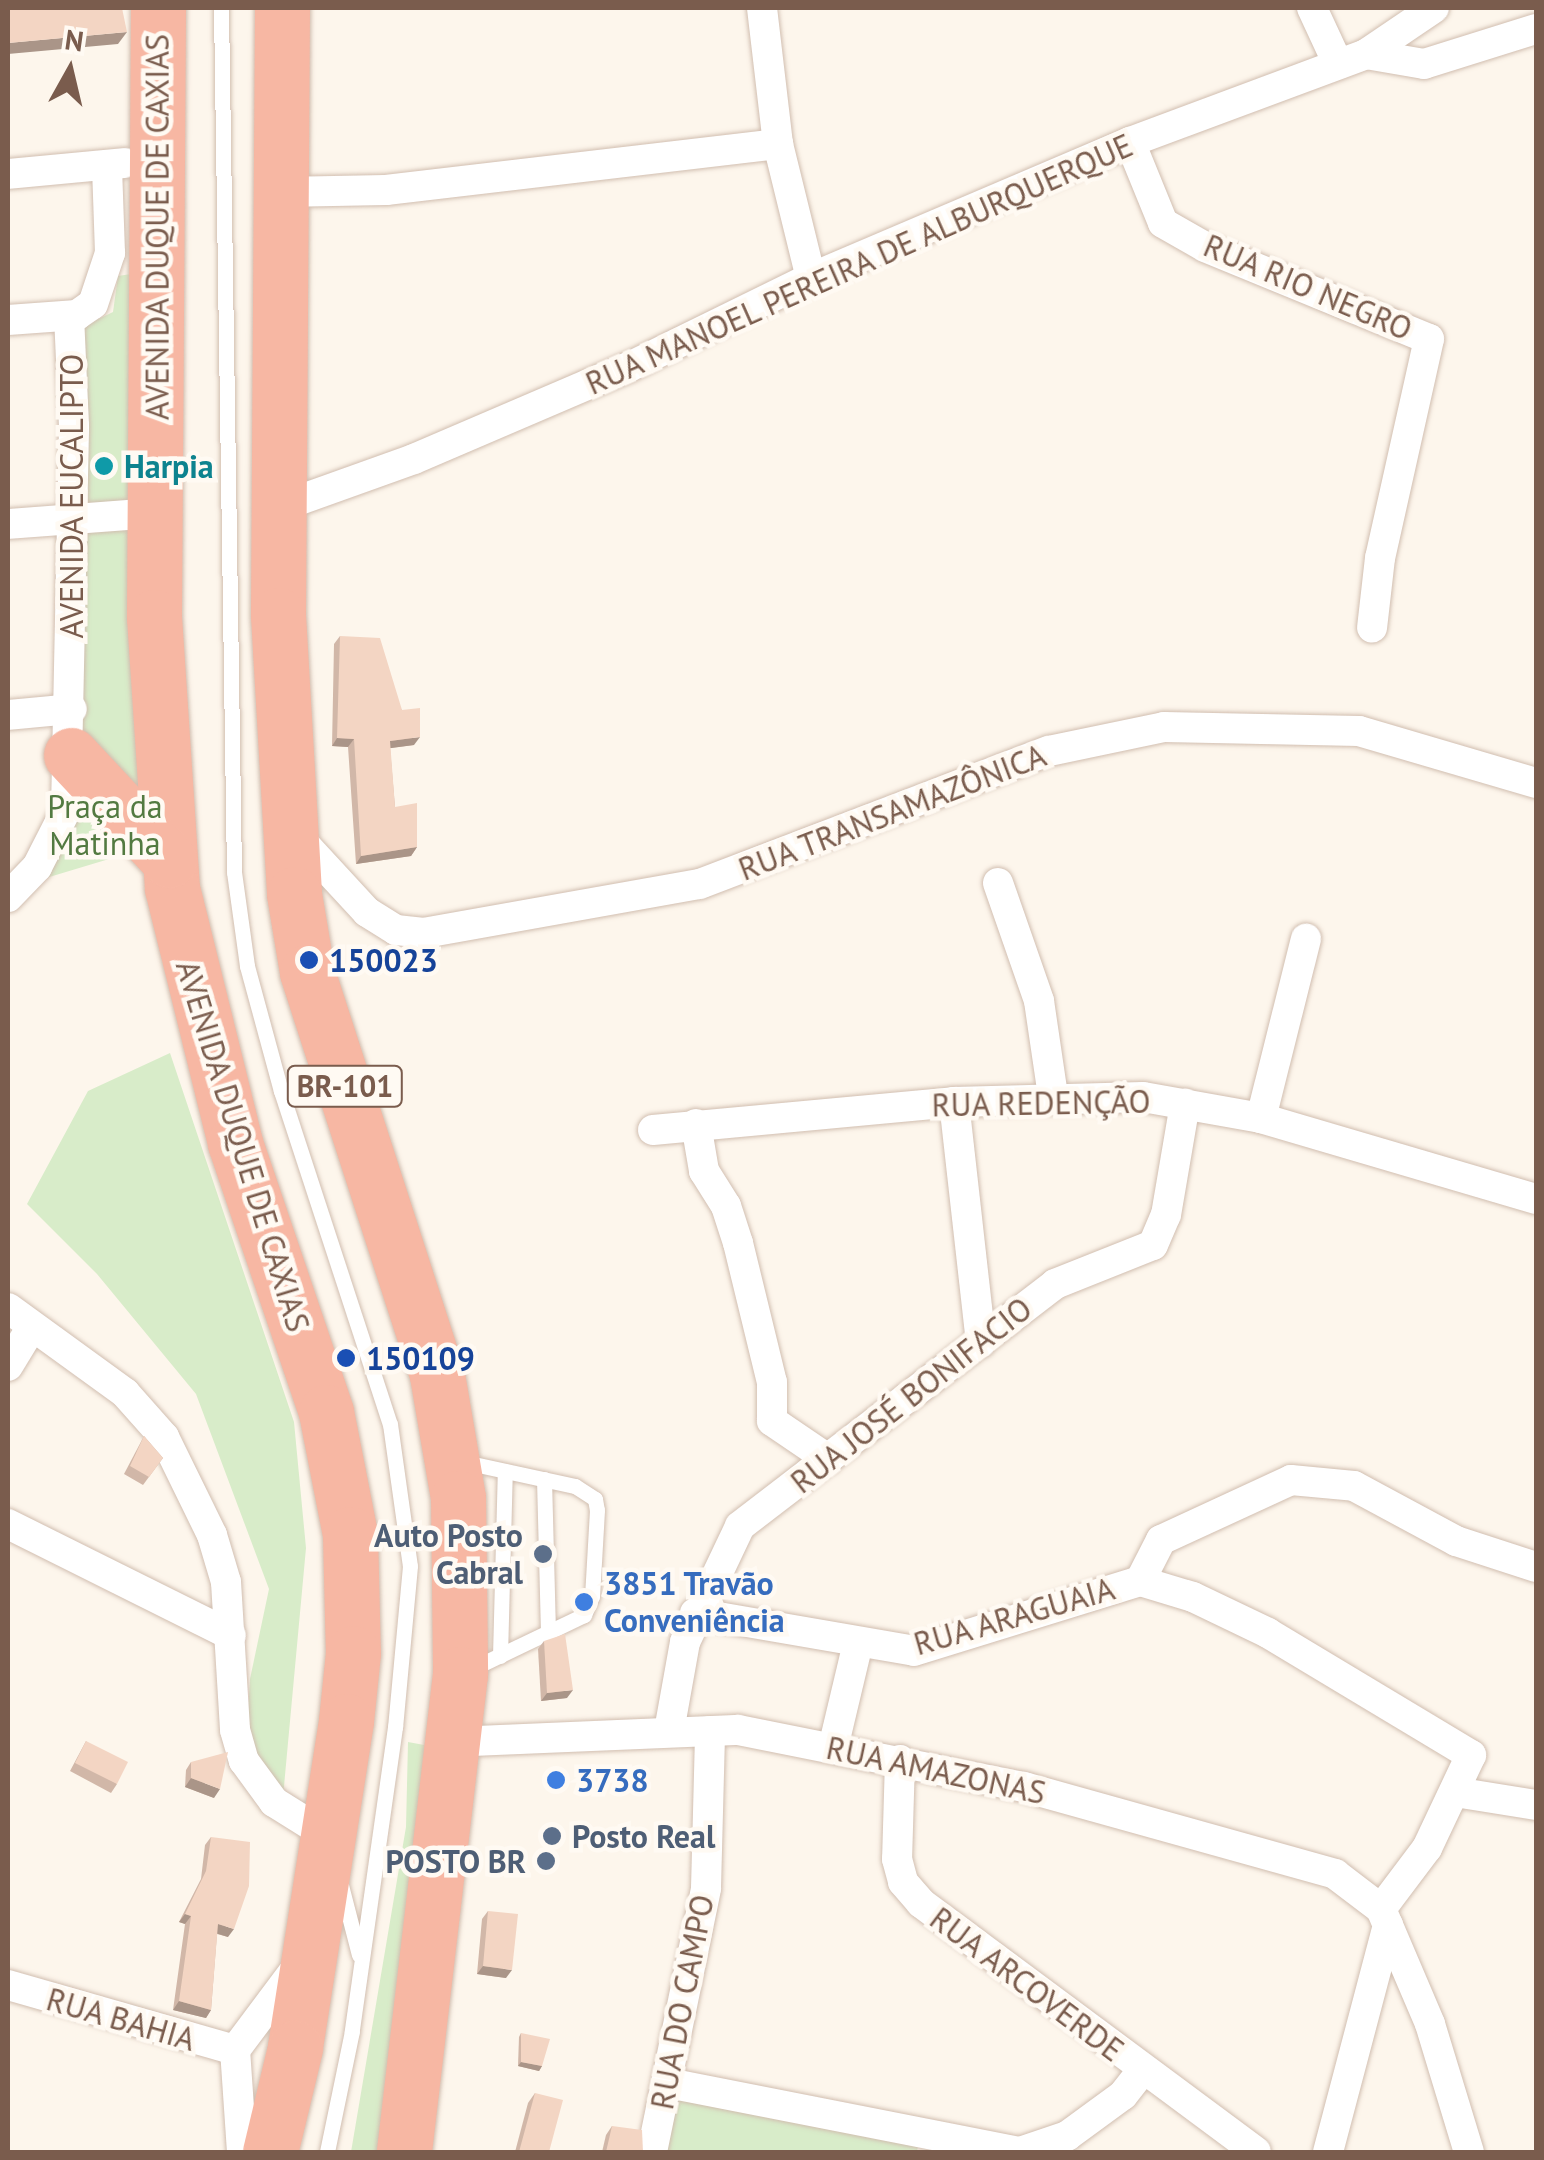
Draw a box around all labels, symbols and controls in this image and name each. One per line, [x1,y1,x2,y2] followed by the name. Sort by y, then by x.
[20,20,120,120] north arrow
[63,20,86,59] text: N
[138,33,176,421] street label: AVENIDA DUQUE DE CAXIAS
[577,125,1141,403] street label: RUA MANOEL PEREIRA DE ALBURQUERQUE
[1198,226,1418,348] street label: RUA RIO NEGRO
[52,353,90,639] street label: AVENIDA EUCALIPTO
[124,447,214,485] place label: Harpia
[93,455,115,477] marker: Harpia
[732,735,1052,889] street label: RUA TRANSAMAZÔNICA
[47,788,163,863] park label: Praça da Matinha
[329,941,438,979] place label: 150023
[298,949,320,971] marker: 150023
[168,955,318,1337] street label: AVENIDA DUQUE DE CAXIAS
[285,1061,405,1111] road number: BR-101
[931,1082,1151,1124] street label: RUA REDENÇÃO
[782,1289,1040,1501] street label: RUA JOSÉ BONIFACIO
[366,1339,475,1377] place label: 150109
[335,1347,357,1369] marker: 150109
[374,1517,523,1592] place label: Auto Posto Cabral
[532,1543,554,1565] marker: Auto Posto Cabral
[604,1565,785,1640] place label: 3851 Travão Conveniência
[908,1569,1120,1663] street label: RUA ARAGUAIA
[573,1591,595,1613] marker: 3851 Travão Conveniência
[822,1728,1050,1812] street label: RUA AMAZONAS
[576,1761,649,1799] place label: 3738
[545,1769,567,1791] marker: 3738
[572,1817,715,1855] place label: Posto Real
[541,1825,563,1847] marker: Posto Real
[385,1842,526,1880] place label: POSTO BR
[535,1850,557,1872] marker: POSTO BR
[642,1891,722,2113] street label: RUA DO CAMPO
[922,1898,1132,2070] street label: RUA ARCOVERDE
[42,1979,200,2059] street label: RUA BAHIA

